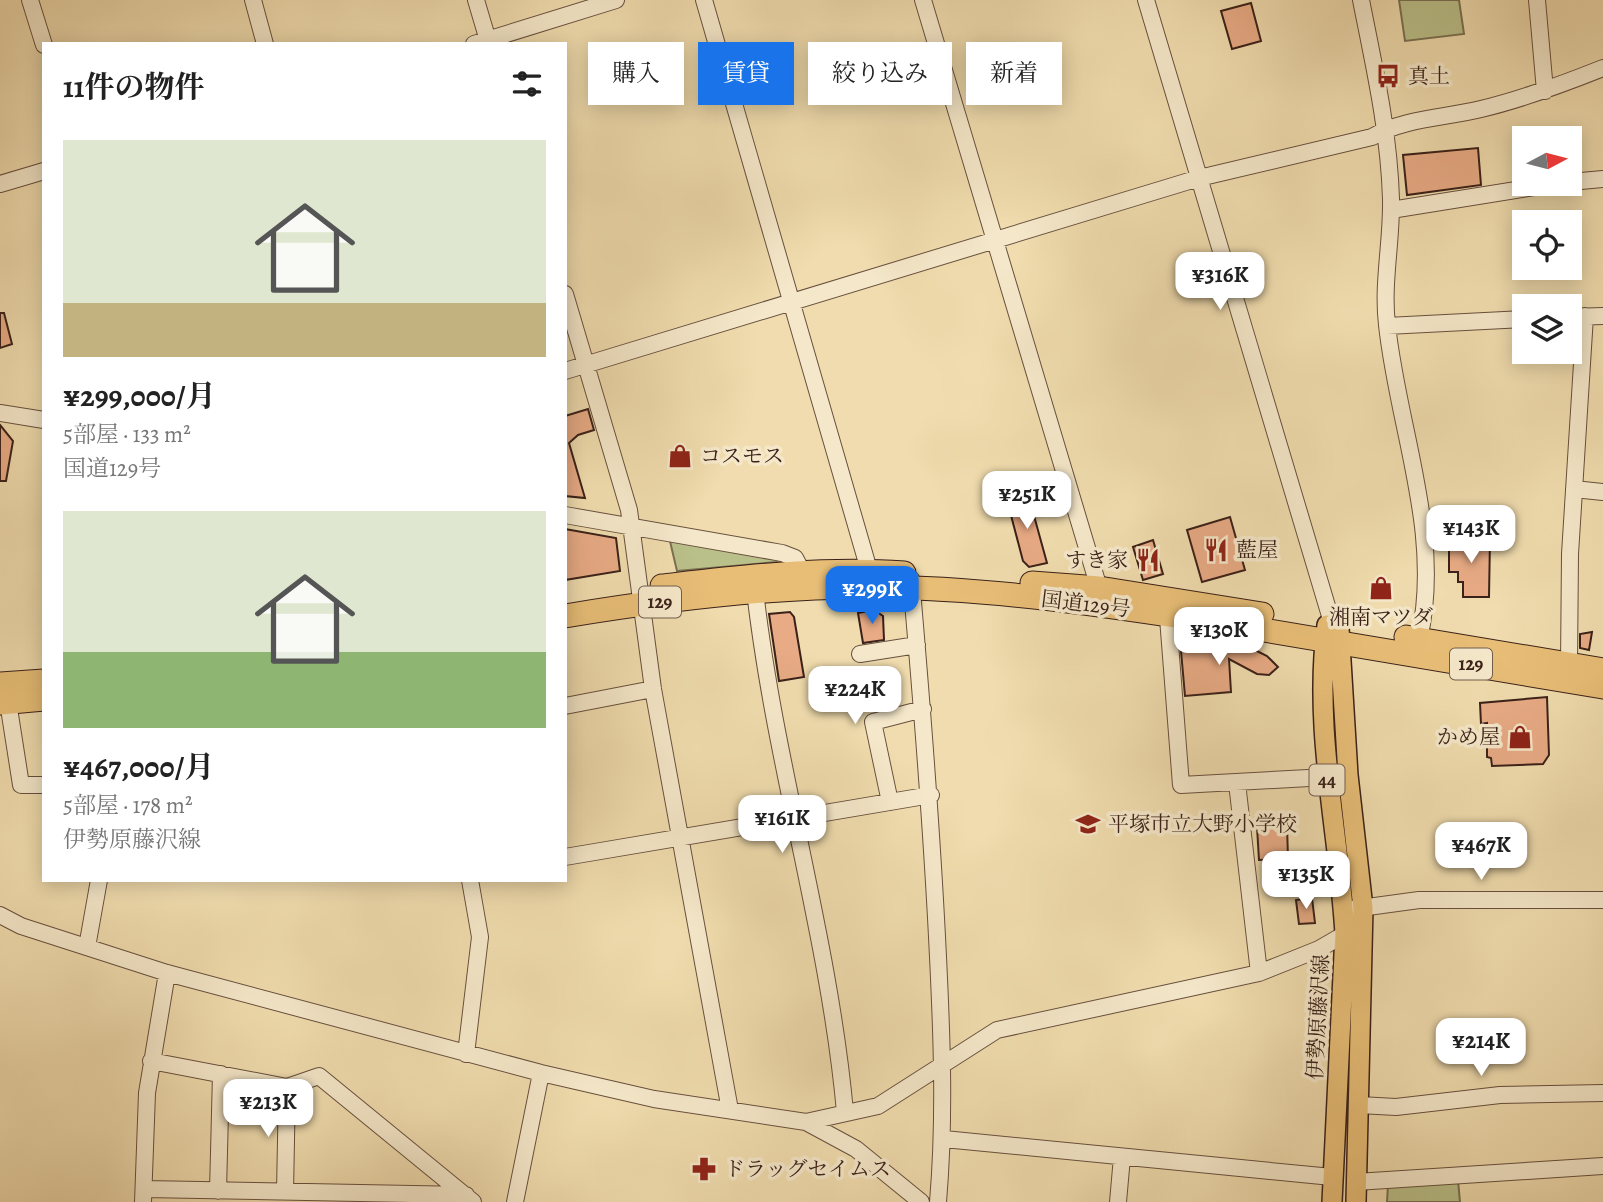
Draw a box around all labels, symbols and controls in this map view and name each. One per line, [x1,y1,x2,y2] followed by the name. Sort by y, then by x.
[588,42,684,105] chip: 購入
[698,42,794,105] chip: 賃貸
[808,42,952,105] chip: 絞り込み
[966,42,1062,105] chip: 新着
[1374,62,1402,90] bus stop icon: 真土
[1408,62,1450,90] place label: 真土
[508,65,546,103] icon: filters
[63,67,204,107] text: 11件の物件
[1512,126,1582,196] north arrow
[1512,126,1582,364] map controls
[242,185,368,311] icon: home
[1512,210,1582,280] button: locate
[1171,252,1269,312] pin: ¥316K
[1191,259,1249,290] text: ¥316K
[1512,294,1582,364] button: layers
[63,376,216,416] text: ¥299,000/月
[63,419,191,450] text: 5部屋 · 133 m²
[666,442,694,470] shop icon: コスモス
[700,442,784,470] place label: コスモス
[63,453,161,484] text: 国道129号
[978,472,1076,531] pin: ¥251K
[998,478,1056,509] text: ¥251K
[1422,505,1520,565] pin: ¥143K
[1442,512,1500,543] text: ¥143K
[1202,536,1230,564] restaurant icon: 藍屋
[1236,536,1278,564] place label: 藍屋
[1065,546,1128,574] place label: すき家
[1134,546,1162,574] restaurant icon: すき家
[242,556,368,682] icon: home
[823,566,921,626] pin: ¥299K
[842,573,902,604] text: ¥299K
[1367,574,1395,602] shop icon: 湘南マツダ
[1040,585,1132,623] street label: 国道129号
[639,586,681,618] road number: 129
[1329,603,1433,631] place label: 湘南マツダ
[1170,608,1268,667] pin: ¥130K
[1190,614,1248,645] text: ¥130K
[1450,649,1492,680] road number: 129
[806,666,904,726] pin: ¥224K
[824,673,886,704] text: ¥224K
[1437,723,1500,751] place label: かめ屋
[1506,723,1534,751] shop icon: かめ屋
[63,747,214,787] text: ¥467,000/月
[1310,764,1344,796] road number: 44
[63,790,193,821] text: 5部屋 · 178 m²
[733,796,831,855] pin: ¥161K
[754,802,810,833] text: ¥161K
[1074,810,1102,838] school or university icon: 平塚市立大野小学校
[1108,810,1297,838] place label: 平塚市立大野小学校
[1432,822,1530,882] pin: ¥467K
[63,824,201,855] text: 伊勢原藤沢線
[1451,829,1511,860] text: ¥467K
[1257,852,1355,911] pin: ¥135K
[1278,858,1334,889] text: ¥135K
[1301,953,1335,1081] street label: 伊勢原藤沢線
[1432,1018,1530,1078] pin: ¥214K
[1452,1025,1510,1056] text: ¥214K
[219,1080,317,1139] pin: ¥213K
[239,1086,297,1117] text: ¥213K
[690,1155,718,1183] pharmacy icon: ドラッグセイムス
[724,1155,891,1183] place label: ドラッグセイムス

